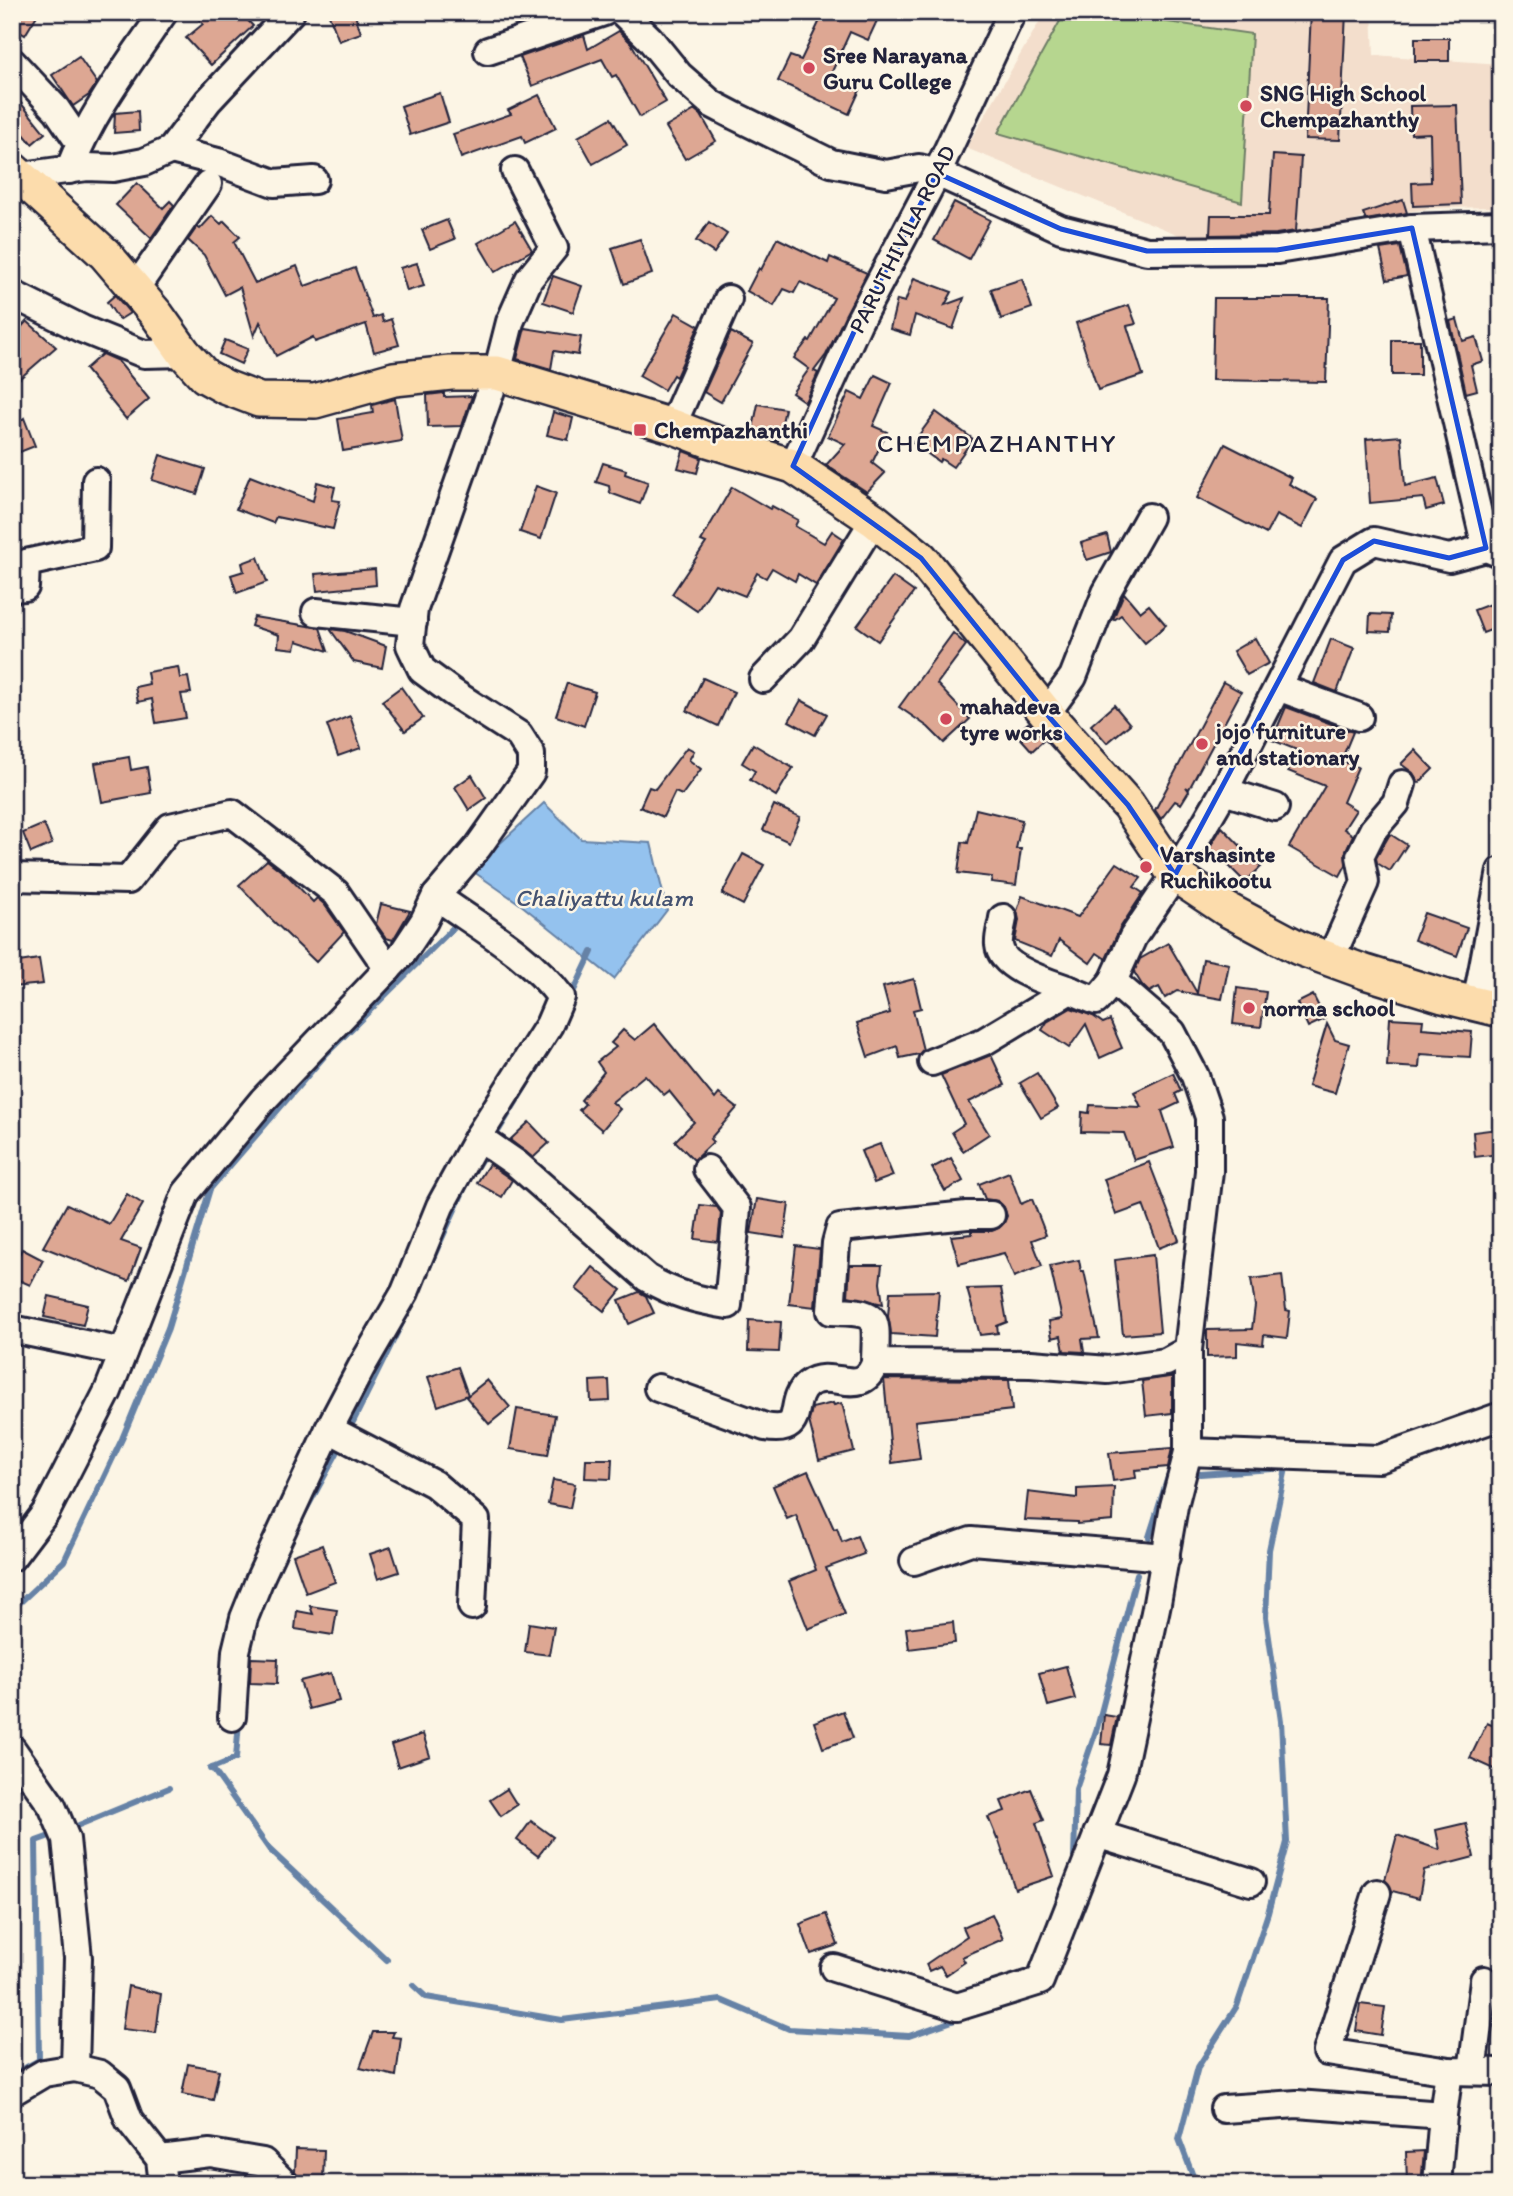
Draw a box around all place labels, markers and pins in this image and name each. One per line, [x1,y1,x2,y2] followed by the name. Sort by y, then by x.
[823,41,968,95] place label: Sree Narayana Guru College
[801,60,817,76] marker: Sree Narayana Guru College
[1260,79,1427,133] place label: SNG High School Chempazhanthy
[1238,98,1254,114] marker: SNG High School Chempazhanthy
[654,416,808,444] place label: Chempazhanthi
[632,422,648,438] marker: Chempazhanthi
[959,692,1063,746] place label: mahadeva tyre works
[938,711,954,727] marker: mahadeva tyre works
[1215,717,1359,771] place label: jojo furniture and stationary
[1194,736,1210,752] marker: jojo furniture and stationary
[1160,840,1275,894] place label: Varshasinte Ruchikootu
[1138,859,1154,875] marker: Varshasinte Ruchikootu
[1262,994,1396,1022] place label: norma school
[1241,1000,1257,1016] marker: norma school

